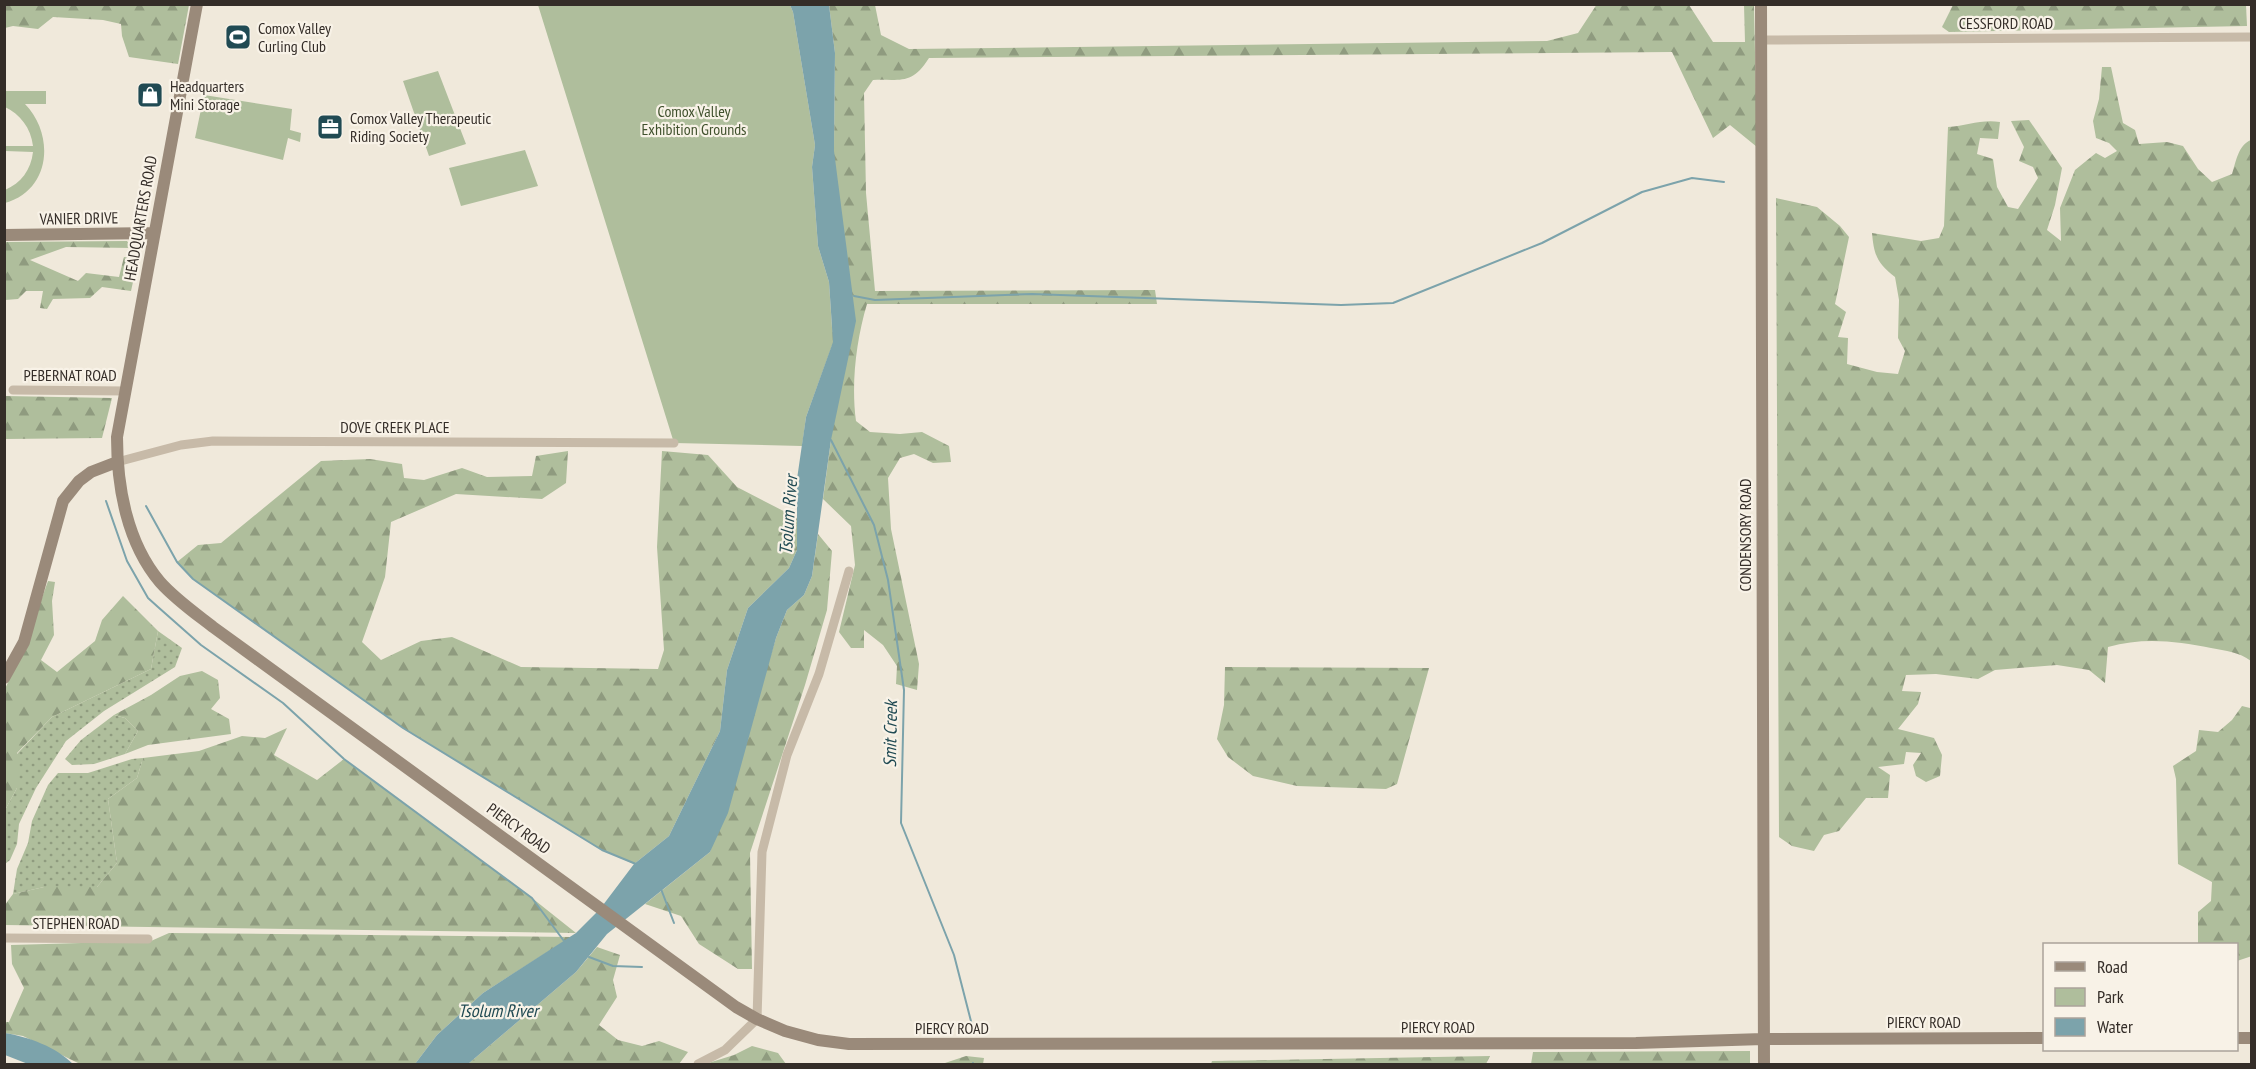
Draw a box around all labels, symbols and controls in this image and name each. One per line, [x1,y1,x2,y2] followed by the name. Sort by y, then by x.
[1959,13,2053,33] street label: CESSFORD ROAD
[258,18,331,56] place label: Comox Valley Curling Club
[223,22,253,52] sports icon: Comox Valley Curling Club
[170,76,244,114] place label: Headquarters Mini Storage
[135,80,165,110] shop icon: Headquarters Mini Storage
[641,101,747,139] park label: Comox Valley Exhibition Grounds
[350,108,491,146] place label: Comox Valley Therapeutic Riding Society
[315,112,345,142] office icon: Comox Valley Therapeutic Riding Society
[119,154,161,282] street label: HEADQUARTERS ROAD
[38,207,119,229] street label: VANIER DRIVE
[23,365,117,385] street label: PEBERNAT ROAD
[340,417,450,437] street label: DOVE CREEK PLACE
[774,471,802,556] water label: Tsolum River
[1735,479,1755,591] street label: CONDENSORY ROAD
[878,698,902,768] water label: Smit Creek
[483,798,555,858] street label: PIERCY ROAD
[32,913,120,933] street label: STEPHEN ROAD
[2043,943,2238,1051] legend
[2097,955,2128,978] text: Road
[2097,985,2124,1008] text: Park
[458,999,541,1022] water label: Tsolum River
[1887,1012,1961,1032] street label: PIERCY ROAD
[2097,1015,2133,1038] text: Water
[1401,1017,1475,1037] street label: PIERCY ROAD
[915,1018,989,1038] street label: PIERCY ROAD

